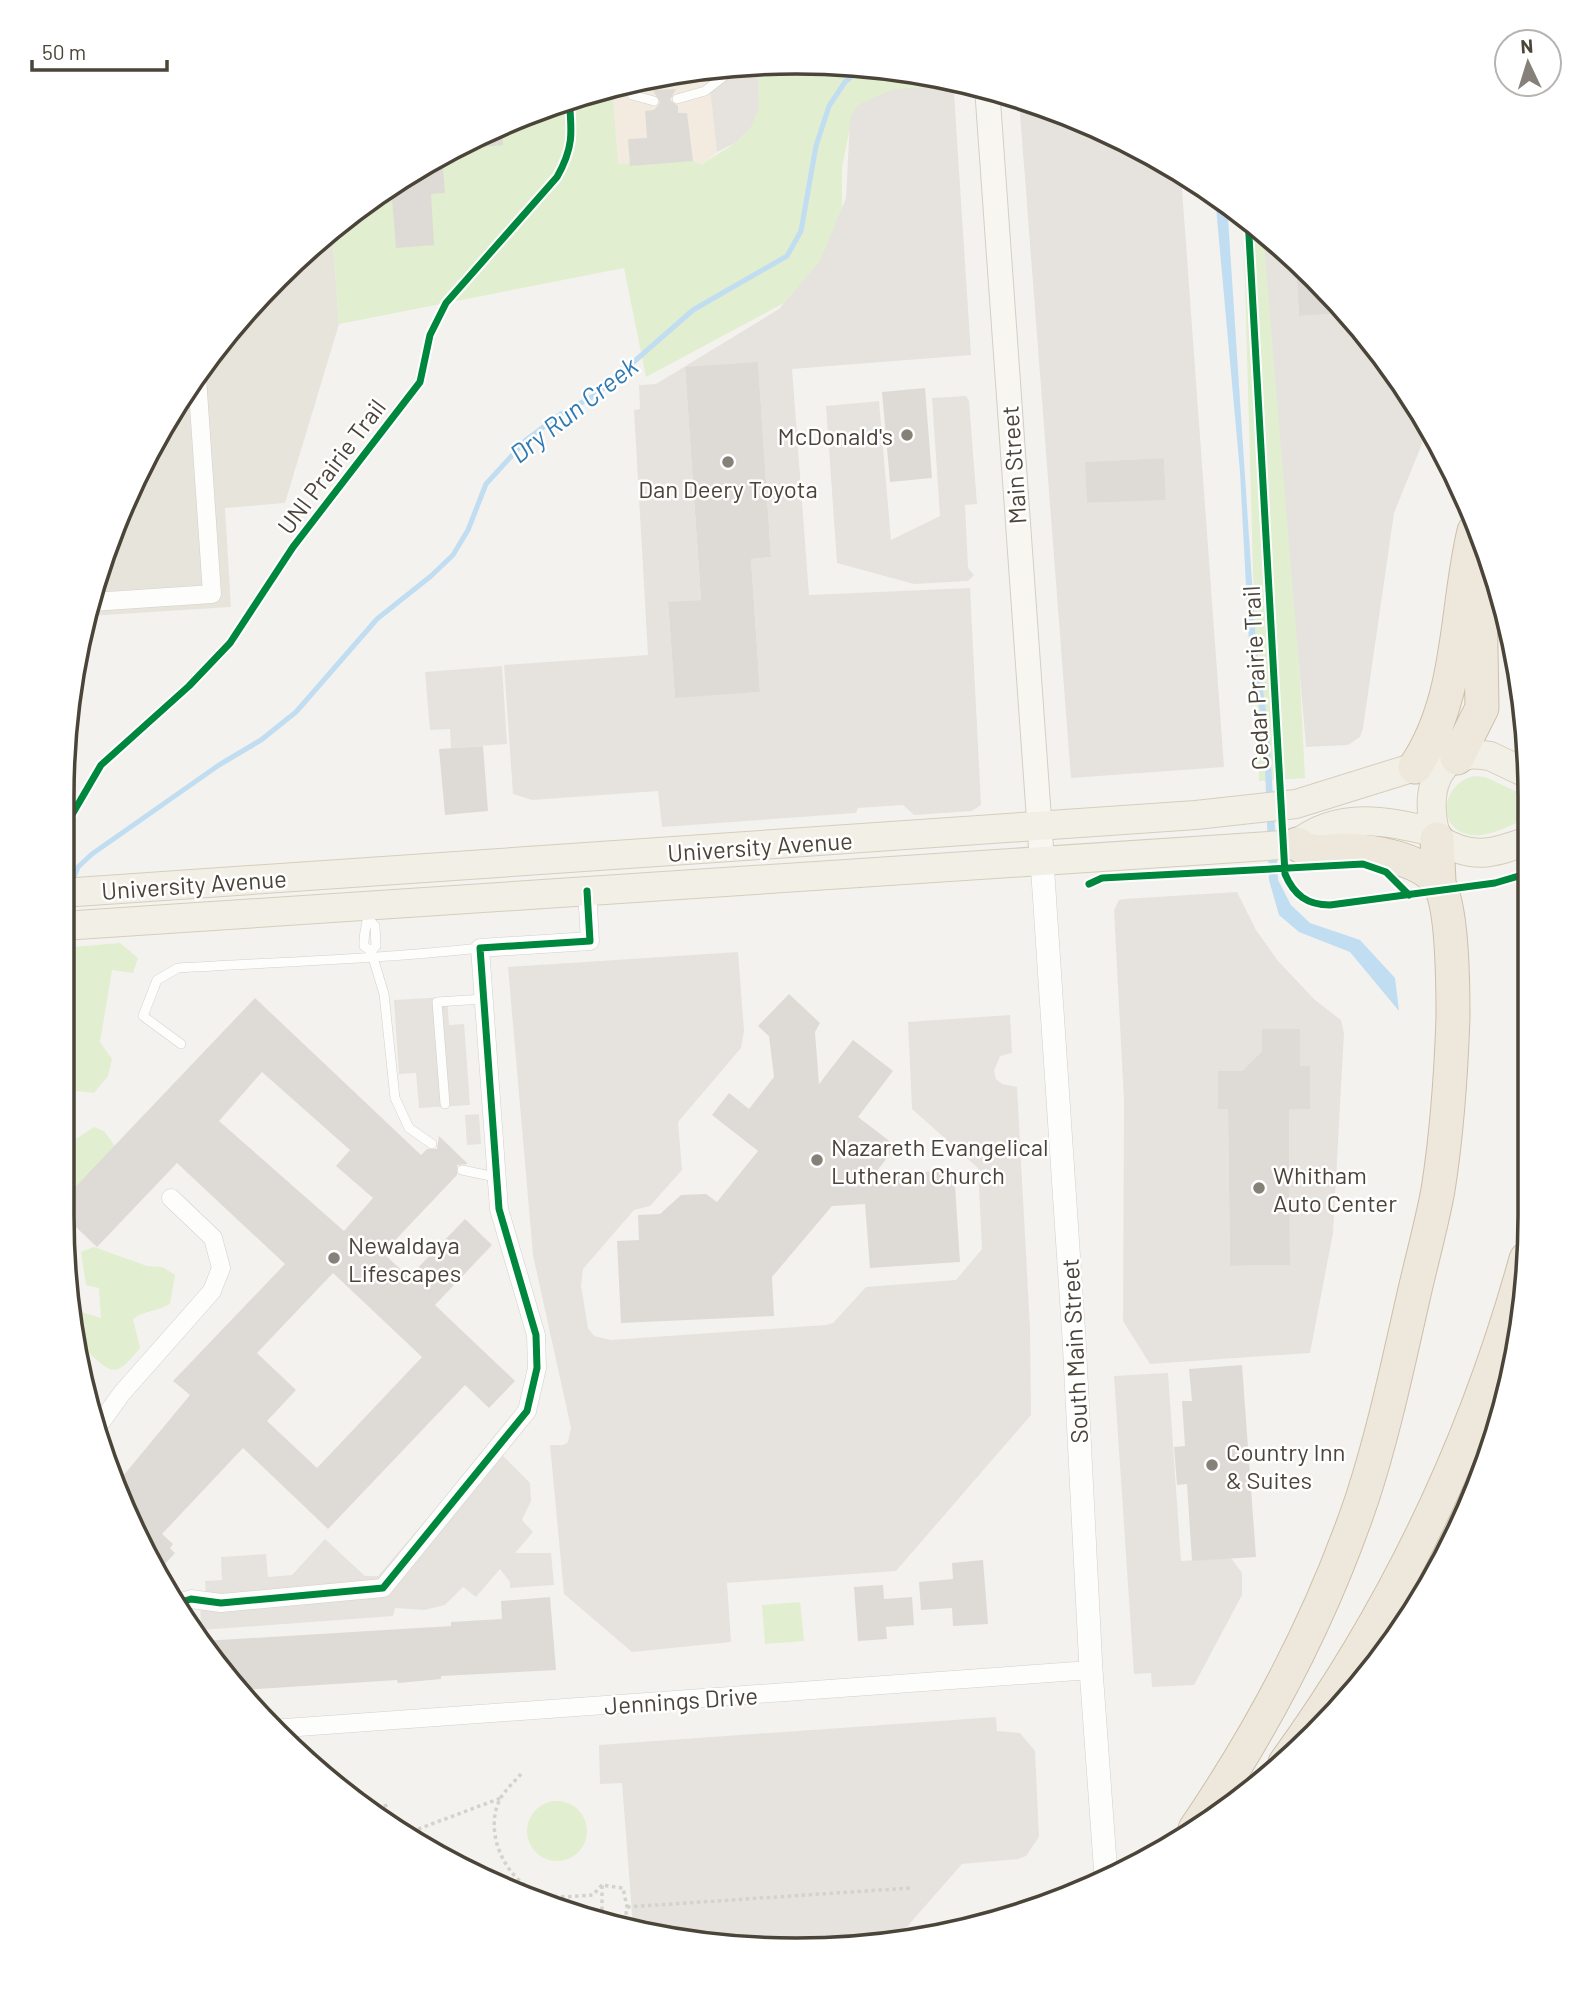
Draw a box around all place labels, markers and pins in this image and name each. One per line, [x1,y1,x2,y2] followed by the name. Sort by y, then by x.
[778,421,893,450] place label: McDonald's
[899,427,915,443] marker: McDonald's
[720,454,736,470] marker: Dan Deery Toyota
[638,474,818,503] place label: Dan Deery Toyota
[831,1132,1049,1189] place label: Nazareth Evangelical Lutheran Church
[809,1152,825,1168] marker: Nazareth Evangelical Lutheran Church
[1273,1160,1397,1217] place label: Whitham Auto Center
[1251,1180,1267,1196] marker: Whitham Auto Center
[348,1230,461,1287] place label: Newaldaya Lifescapes
[326,1250,342,1266] marker: Newaldaya Lifescapes
[1226,1437,1346,1494] place label: Country Inn & Suites
[1204,1457,1220,1473] marker: Country Inn & Suites

